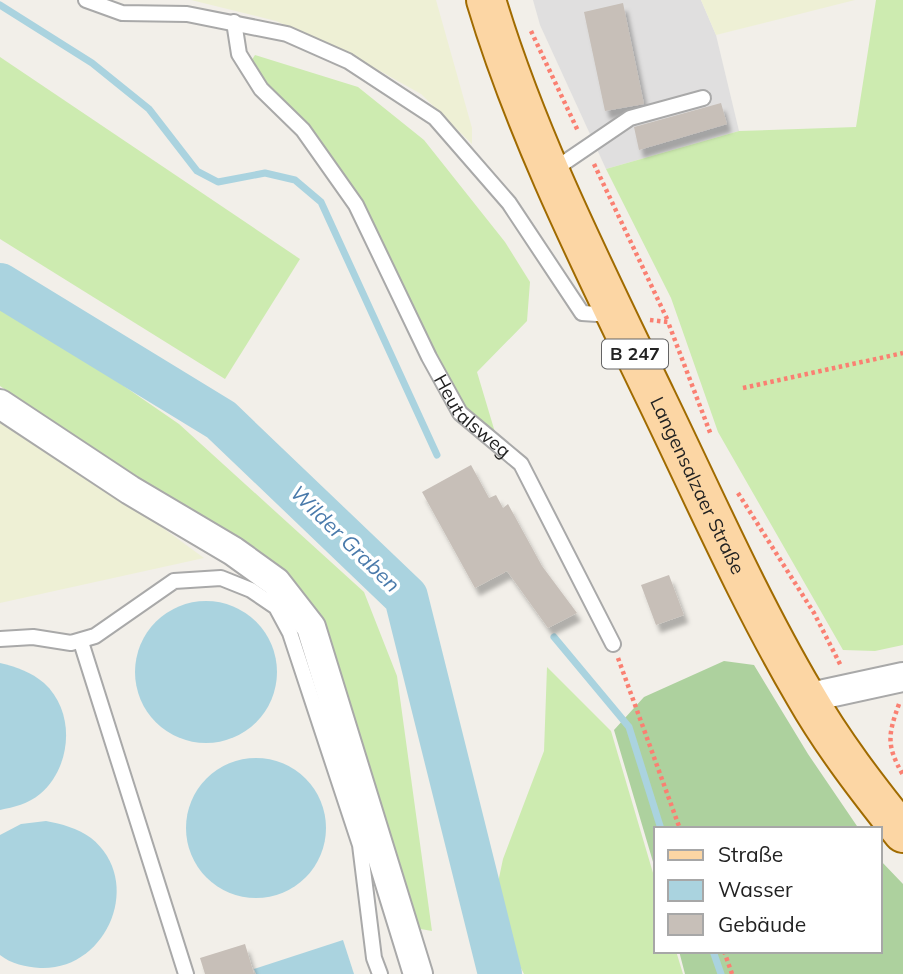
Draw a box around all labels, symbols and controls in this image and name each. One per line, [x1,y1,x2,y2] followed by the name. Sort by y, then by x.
[602,340,668,368] road number: B 247
[429,370,516,463] street label: Heutalsweg
[645,393,750,578] street label: Langensalzaer Straße
[285,480,406,597] water label: Wilder Graben
[654,827,882,953] legend
[718,841,783,867] text: Straße
[718,876,793,902] text: Wasser
[718,911,806,937] text: Gebäude

